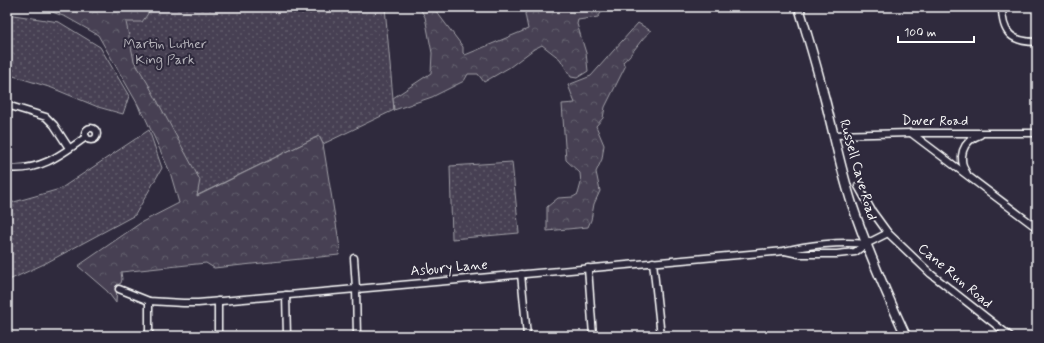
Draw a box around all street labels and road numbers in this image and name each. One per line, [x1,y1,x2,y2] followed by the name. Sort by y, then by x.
[902,112,968,130] street label: Dover Road
[835,118,881,222] street label: Russell Cave Road
[914,240,996,312] street label: Cane Run Road
[410,256,488,280] street label: Asbury Lane

